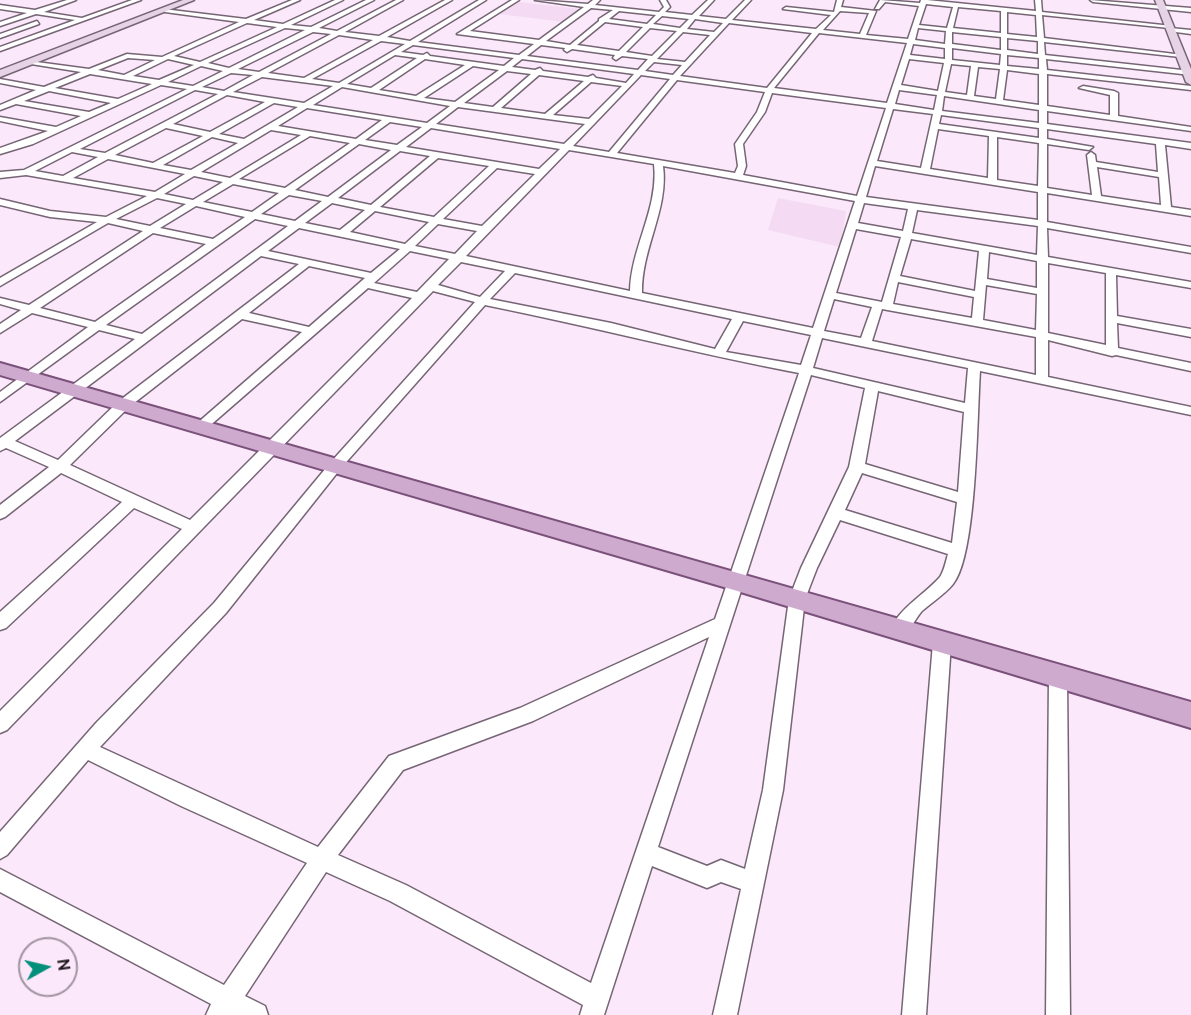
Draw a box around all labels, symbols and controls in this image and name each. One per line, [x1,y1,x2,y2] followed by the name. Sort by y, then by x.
[18,937,78,997] north arrow
[54,958,74,972] text: N

